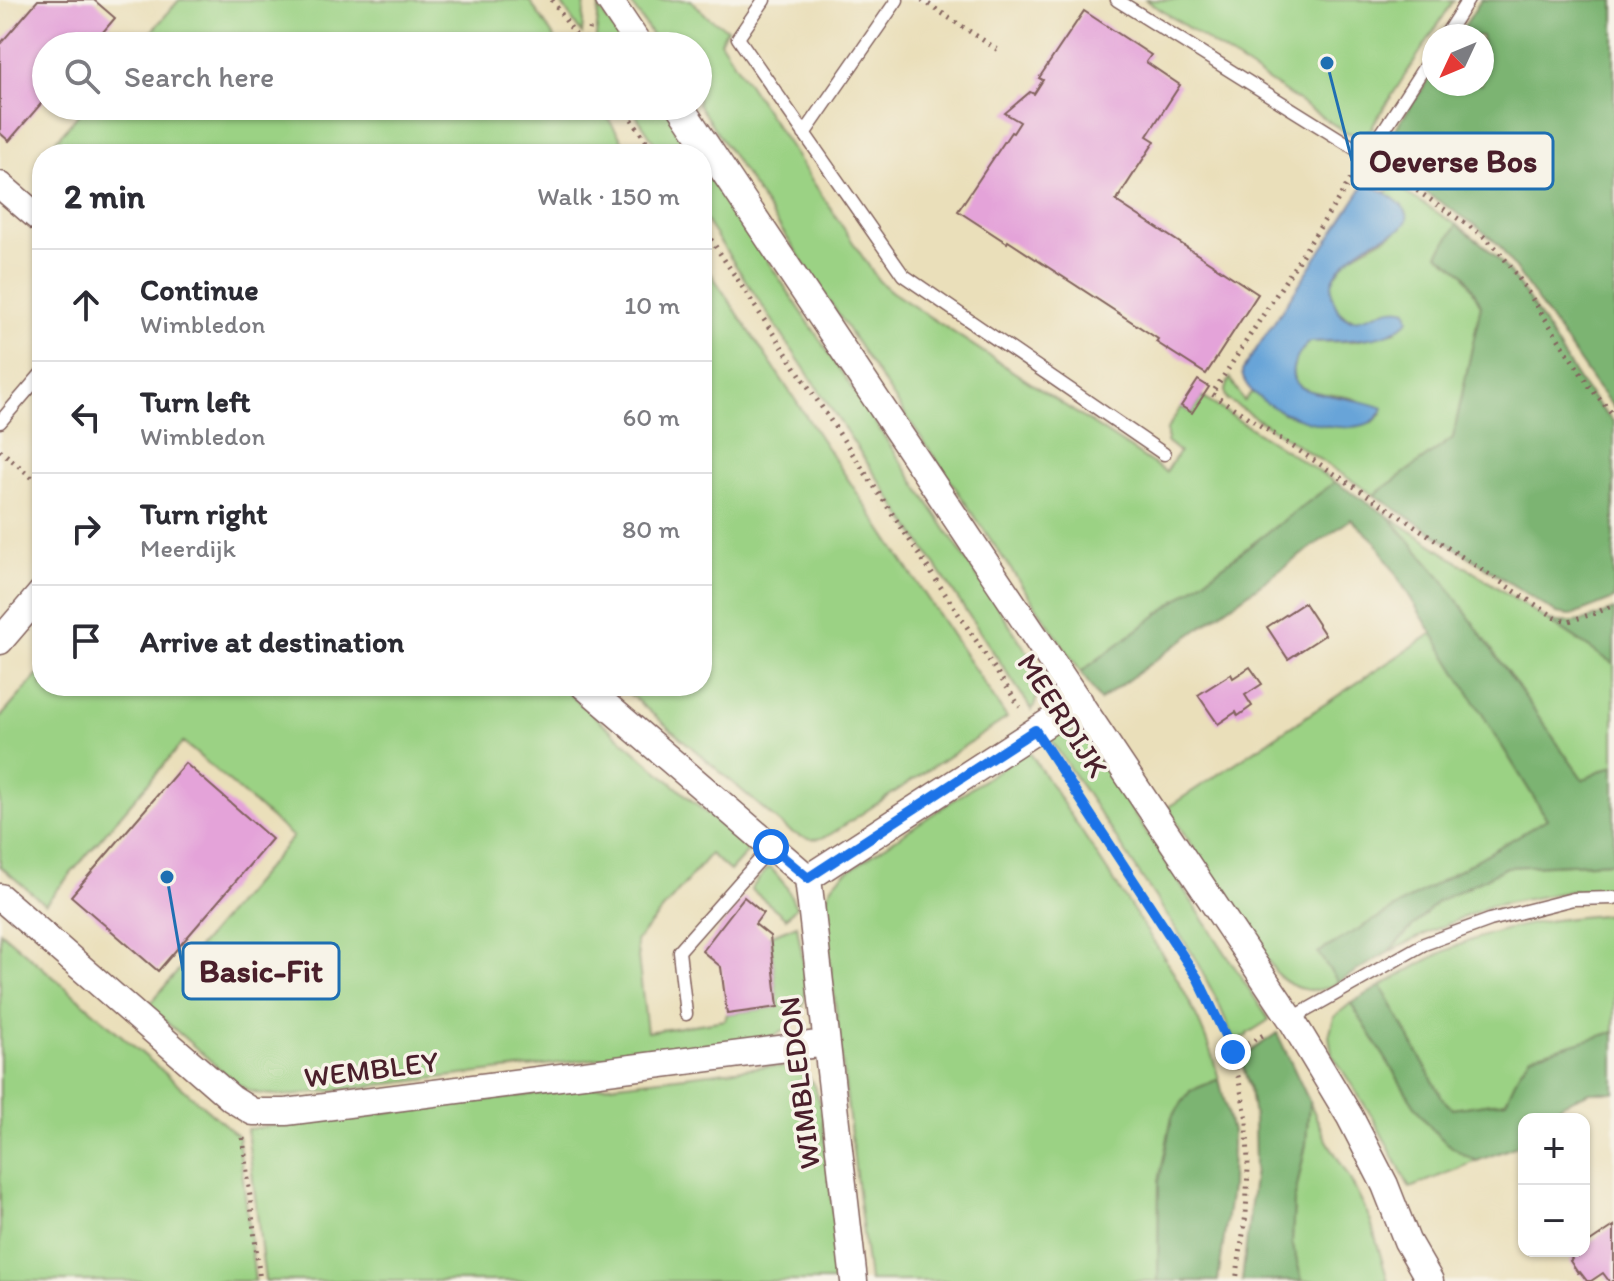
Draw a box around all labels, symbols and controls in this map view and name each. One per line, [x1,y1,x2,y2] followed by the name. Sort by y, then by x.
[1422,24,1494,96] north arrow
[32,32,712,120] search box
[60,54,104,98] icon: search
[124,58,274,95] text: Search here
[1352,133,1553,189] callout: Oeverse Bos
[1369,142,1537,180] text: Oeverse Bos
[64,176,145,217] text: 2 min
[537,180,680,212] text: Walk · 150 m
[140,271,259,308] text: Continue
[64,283,108,327] icon: ahead
[624,289,680,321] text: 10 m
[140,308,265,340] text: Wimbledon
[140,383,251,420] text: Turn left
[64,395,108,439] icon: left
[623,401,680,433] text: 60 m
[140,420,265,452] text: Wimbledon
[140,495,268,532] text: Turn right
[64,507,108,551] icon: right
[622,513,680,545] text: 80 m
[140,532,236,564] text: Meerdijk
[64,619,108,663] icon: arrive
[140,623,404,660] text: Arrive at destination
[1009,646,1117,784] street label: MEERDIJK
[753,829,789,865] route start
[183,943,339,999] callout: Basic-Fit
[199,952,323,990] text: Basic-Fit
[770,995,828,1171] street label: WIMBLEDON
[1215,1034,1251,1070] route end
[302,1042,440,1096] street label: WEMBLEY
[1518,1113,1590,1257] map controls
[1518,1113,1590,1185] button: +
[1518,1185,1590,1257] button: −

